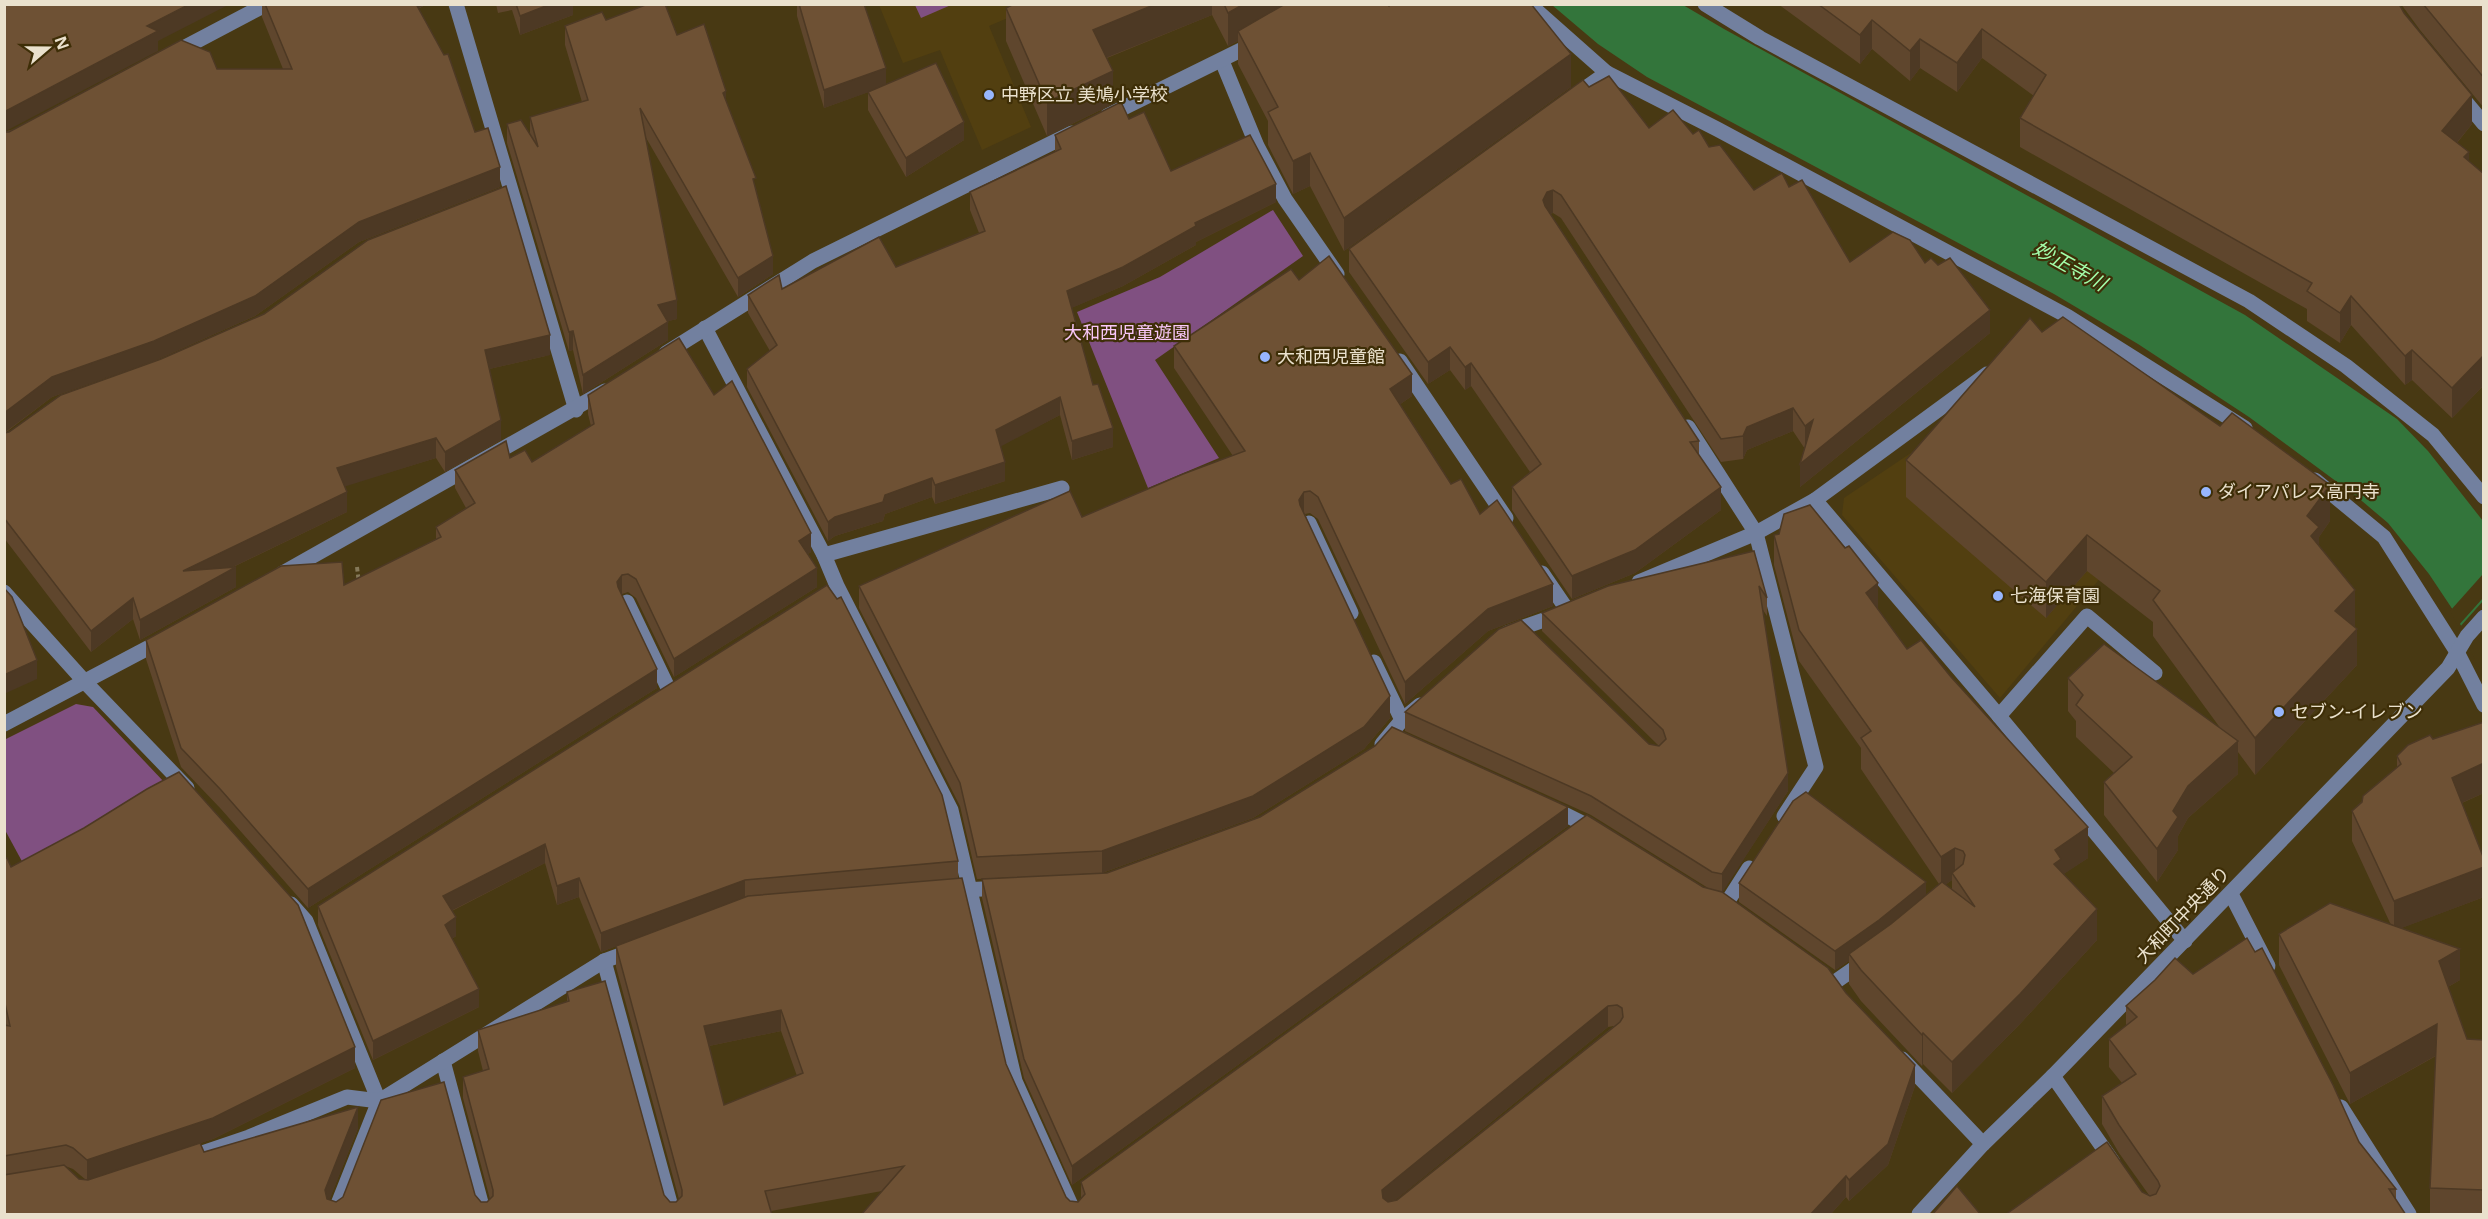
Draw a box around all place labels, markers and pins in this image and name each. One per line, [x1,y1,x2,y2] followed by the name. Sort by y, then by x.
[1001,82,1168,106] place label: 中野区立 美鳩小学校
[982,88,996,102] marker: 中野区立 美鳩小学校
[1277,344,1385,368] place label: 大和西児童館
[1258,350,1272,364] marker: 大和西児童館
[2218,479,2380,503] place label: ダイアパレス高円寺
[2199,485,2213,499] marker: ダイアパレス高円寺
[2010,583,2100,607] place label: 七海保育園
[1991,589,2005,603] marker: 七海保育園
[2291,699,2423,723] place label: セブン-イレブン
[2272,705,2286,719] marker: セブン-イレブン

